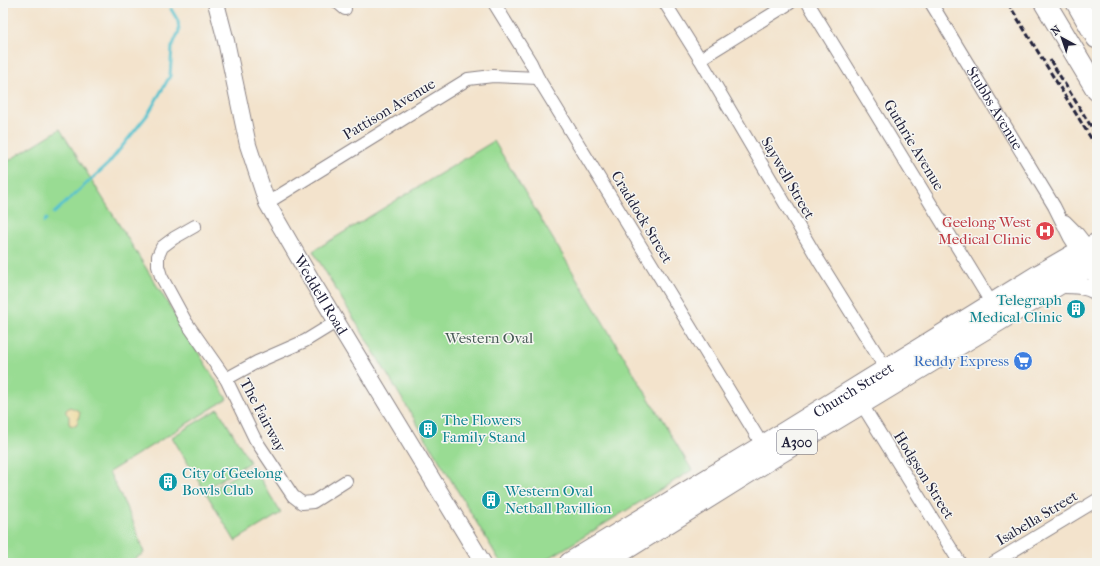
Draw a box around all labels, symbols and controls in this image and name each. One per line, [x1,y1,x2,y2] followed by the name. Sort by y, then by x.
[1042,18,1082,58] north arrow
[1049,23,1064,38] text: N
[963,63,1027,154] street label: Stubbs Avenue
[340,74,439,144] street label: Pattison Avenue
[880,96,948,194] street label: Guthrie Avenue
[757,134,819,223] street label: Saywell Street
[607,168,677,267] street label: Craddock Street
[938,213,1032,248] place label: Geelong West Medical Clinic
[1034,220,1056,242] hospital icon: Geelong West Medical Clinic
[289,251,352,339] street label: Weddell Road
[969,291,1063,326] place label: Telegraph Medical Clinic
[1065,298,1087,320] building icon: Telegraph Medical Clinic
[444,329,533,347] park label: Western Oval
[1012,350,1034,372] supermarket icon: Reddy Express
[914,352,1009,370] place label: Reddy Express
[810,358,897,422] street label: Church Street
[236,375,290,456] street label: The Fairway
[442,411,527,446] place label: The Flowers Family Stand
[417,418,439,440] building icon: The Flowers Family Stand
[890,428,958,523] street label: Hodgson Street
[777,430,817,454] road number: A300
[182,464,283,499] place label: City of Geelong Bowls Club
[157,471,179,493] building icon: City of Geelong Bowls Club
[504,482,612,517] place label: Western Oval Netball Pavillion
[993,486,1081,549] street label: Isabella Street
[480,489,502,511] building icon: Western Oval Netball Pavillion

